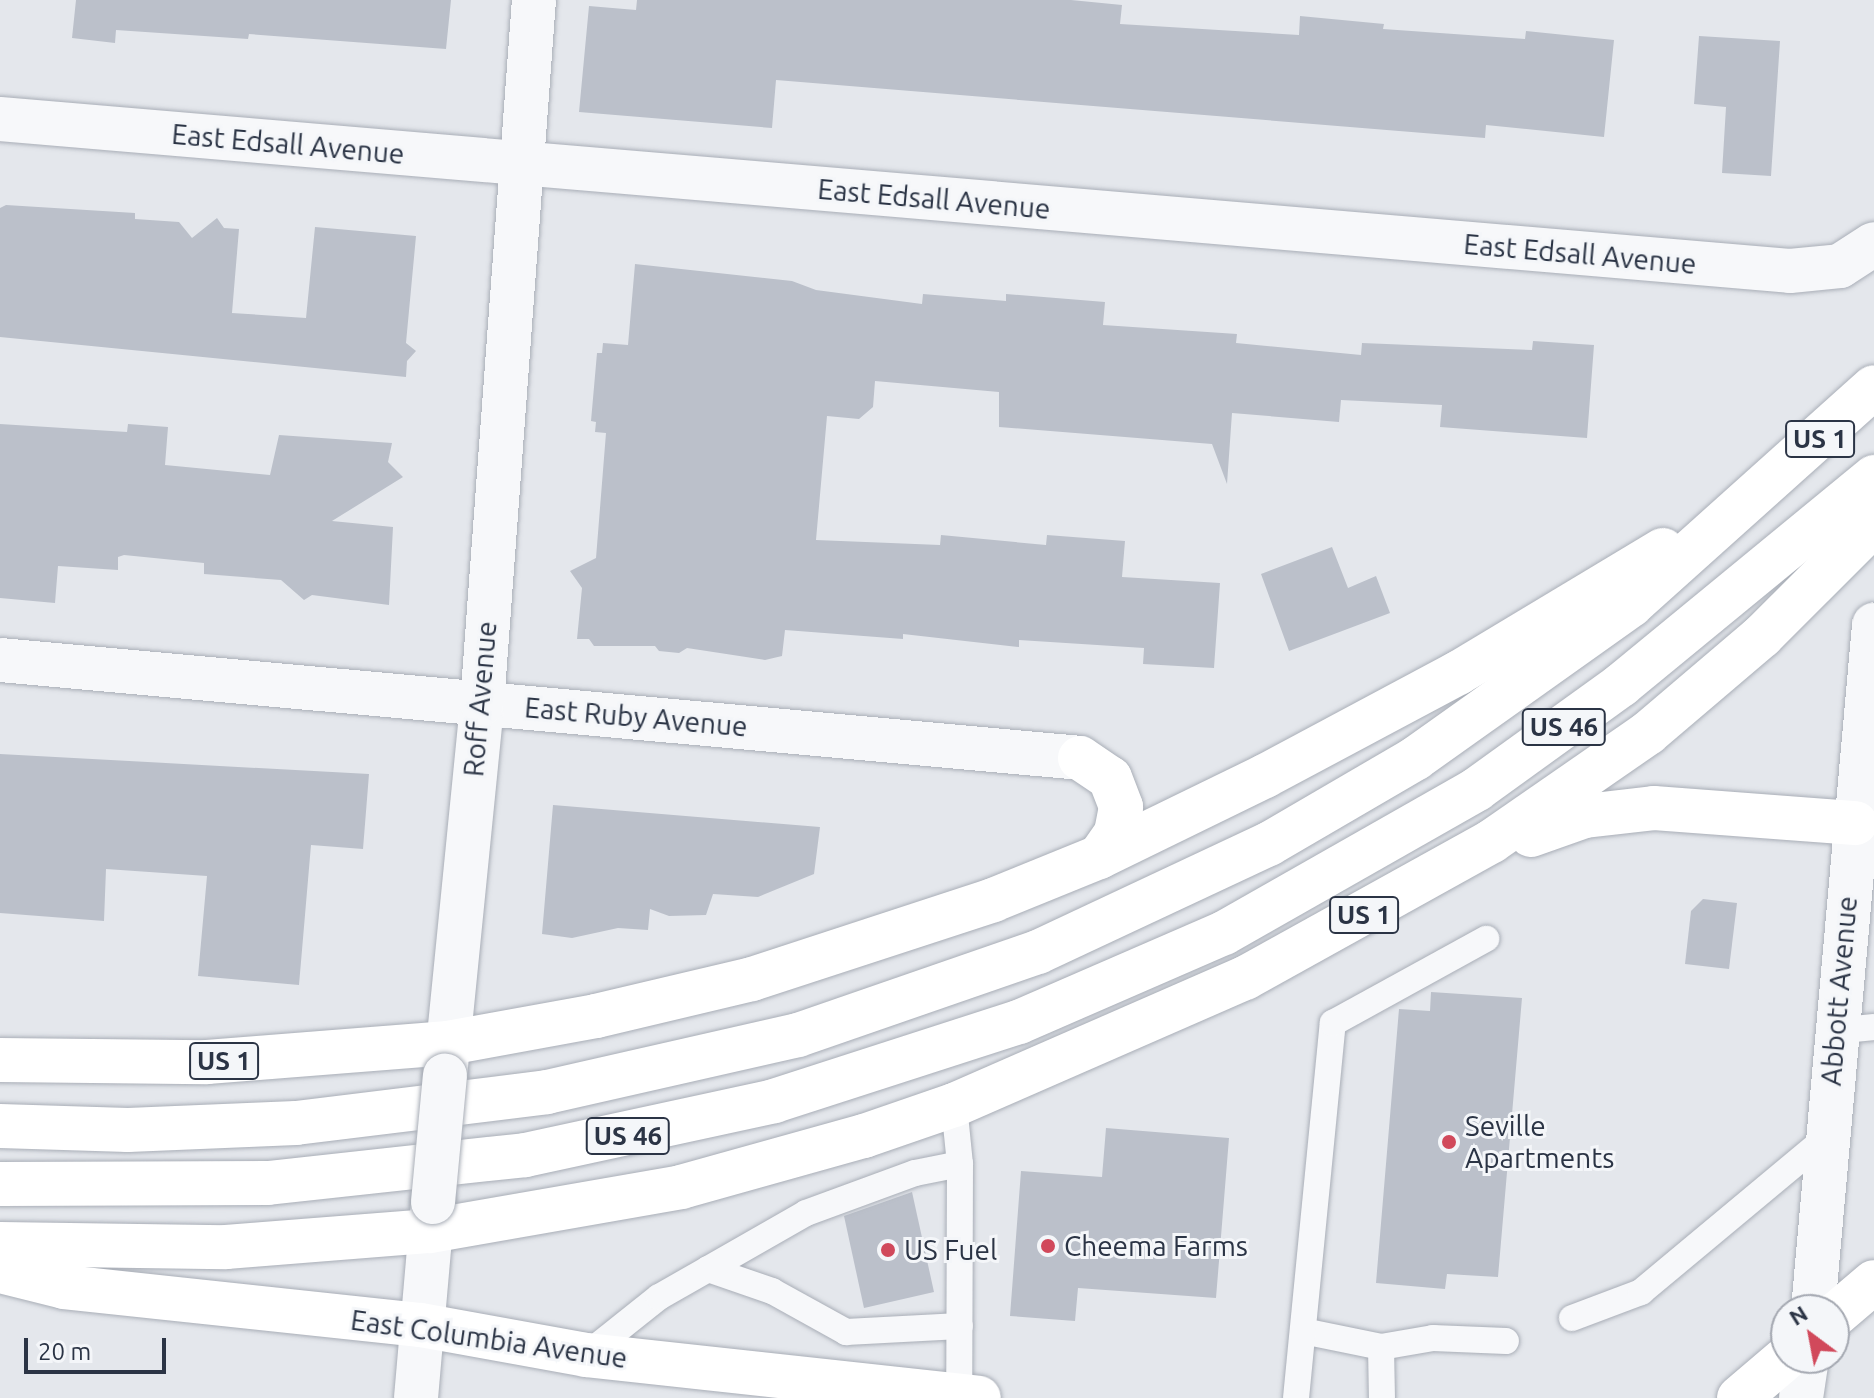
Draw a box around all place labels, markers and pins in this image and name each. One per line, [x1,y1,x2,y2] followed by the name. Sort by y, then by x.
[1465,1109,1614,1175] place label: Seville Apartments
[1440,1133,1458,1151] marker: Seville Apartments
[1064,1229,1248,1263] place label: Cheema Farms
[904,1233,997,1267] place label: US Fuel
[1039,1237,1057,1255] marker: Cheema Farms
[879,1241,897,1259] marker: US Fuel

